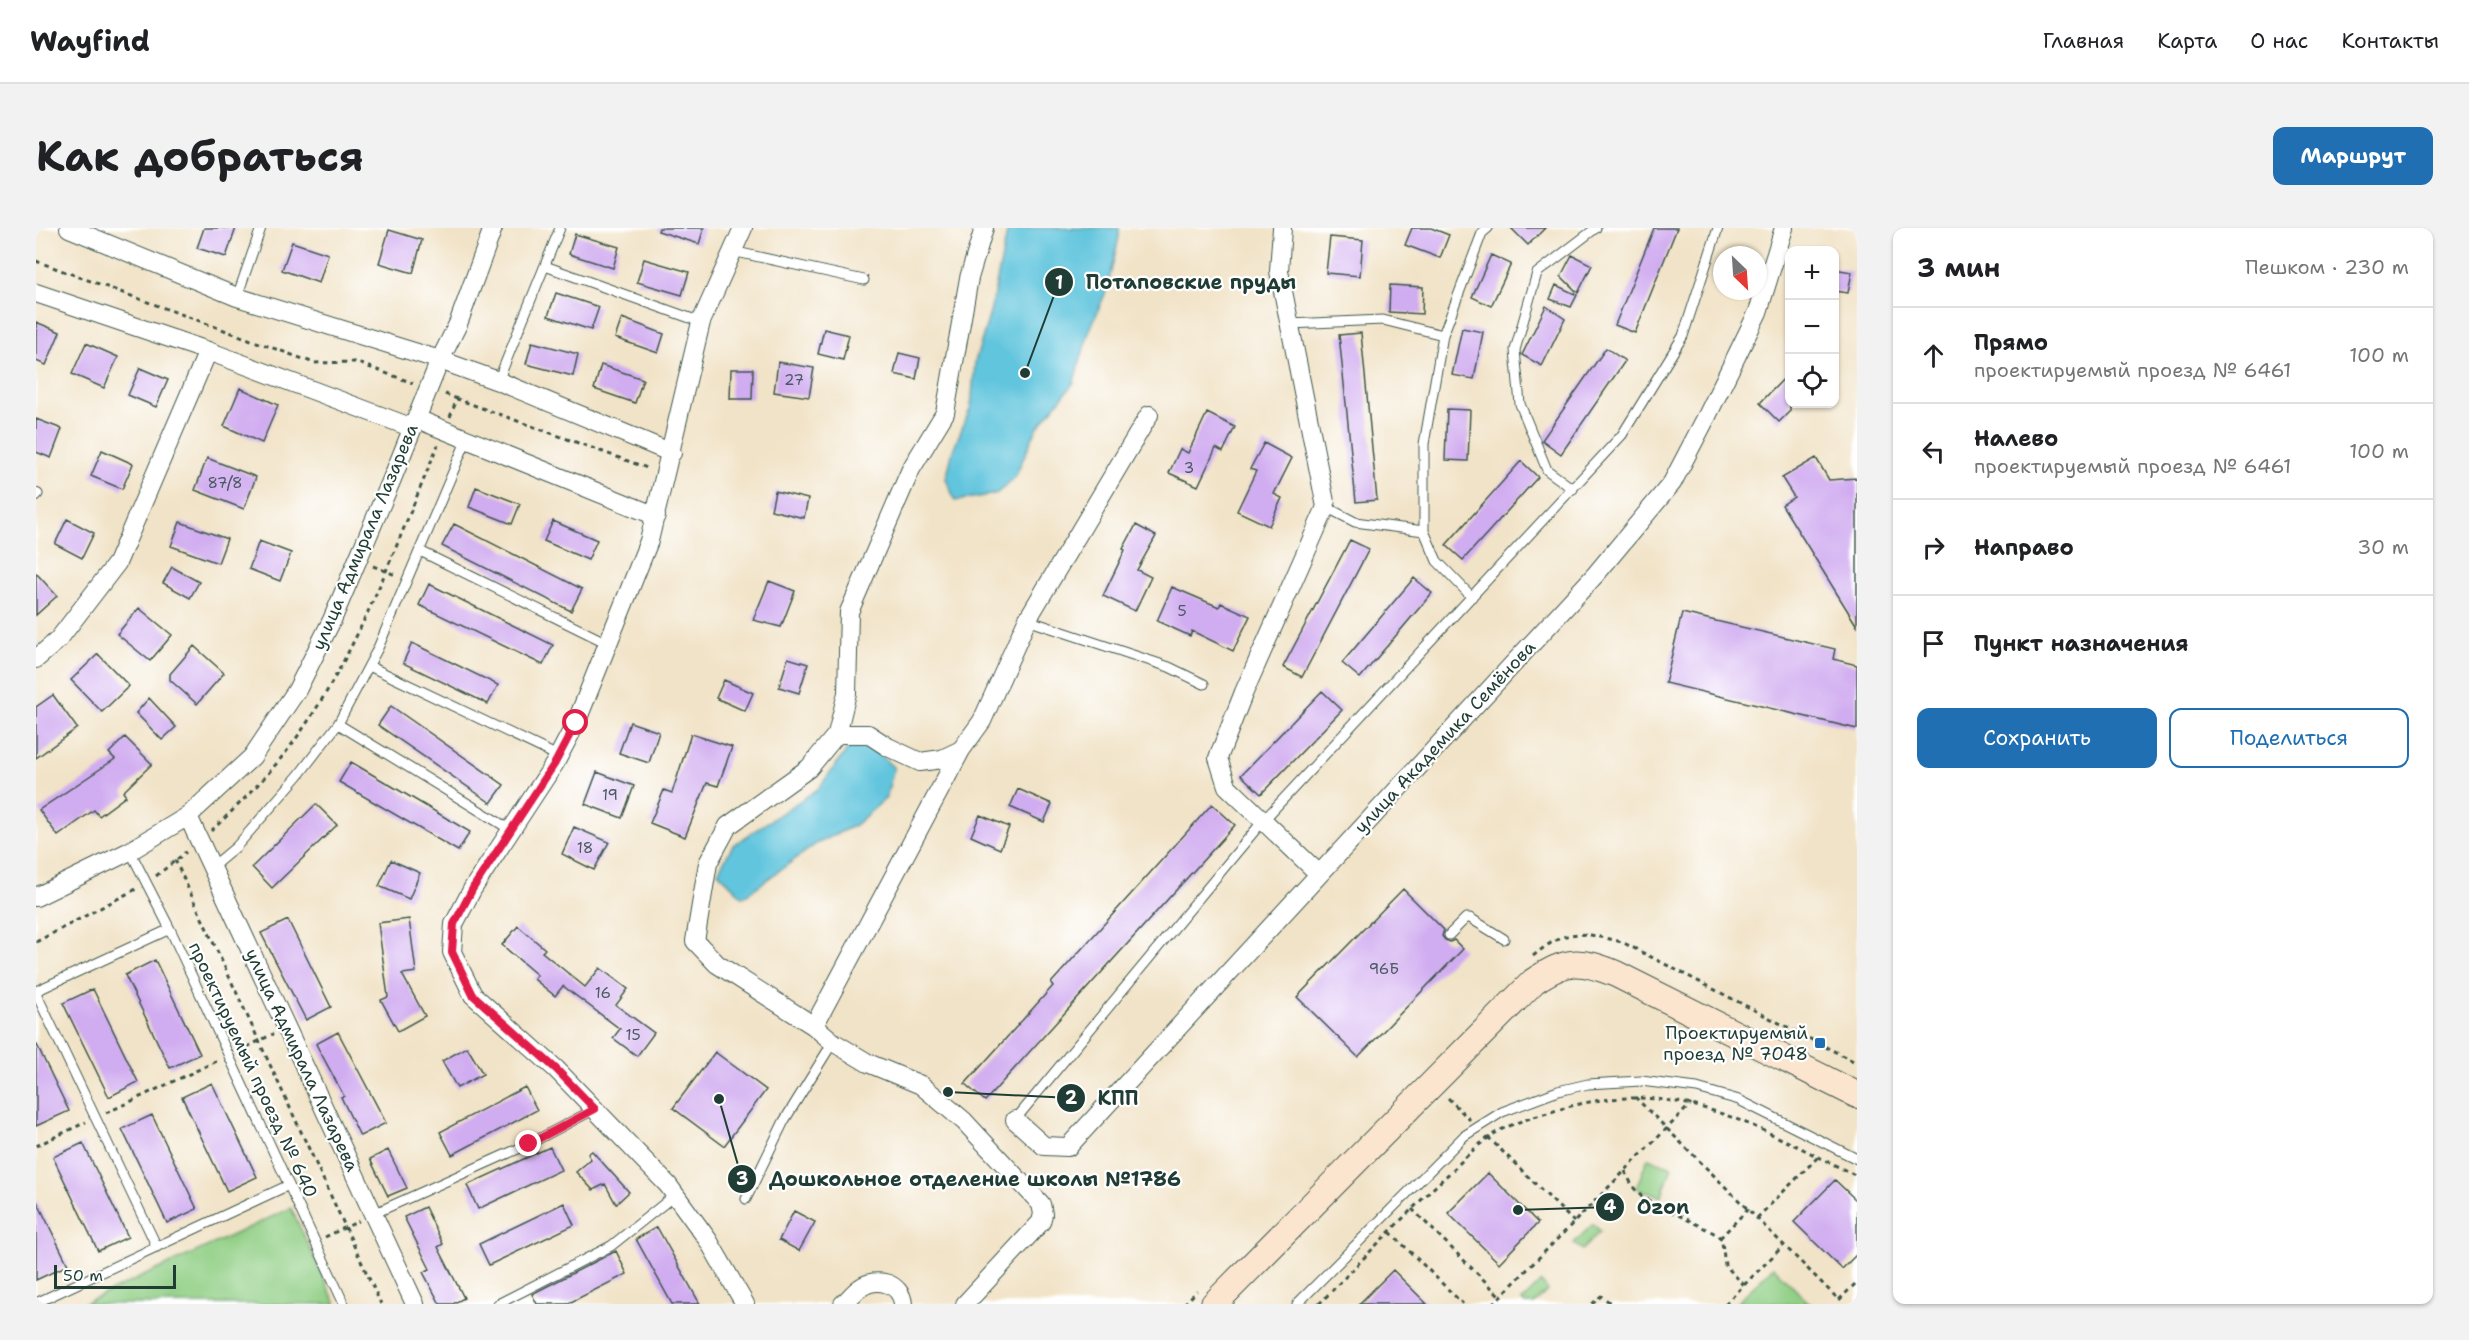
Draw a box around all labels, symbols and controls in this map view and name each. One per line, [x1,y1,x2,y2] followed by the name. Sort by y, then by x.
[30,22,150,60] text: Wayfind
[2043,27,2124,55] text: Главная
[2157,27,2217,55] text: Карта
[2250,27,2308,55] text: О нас
[2341,27,2439,55] text: Контакты
[2273,127,2433,185] button: Маршрут
[36,128,364,184] text: Как добраться
[1713,246,1767,300] north arrow
[1785,246,1839,408] map controls
[1785,246,1839,300] button: +
[1917,250,2000,285] text: 3 мин
[2245,254,2409,280] text: Пешком · 230 m
[1044,263,1308,301] callout: Потаповские пруды
[1086,269,1296,295] text: Потаповские пруды
[1055,271,1063,295] text: 1
[1785,300,1839,354] button: −
[1974,328,2048,357] text: Прямо
[1917,339,1950,372] icon: ahead
[2349,342,2409,368] text: 100 m
[1785,354,1839,408] button: locate
[1974,357,2291,383] text: проектируемый проезд № 6461
[784,370,804,390] house number: 27
[306,420,424,654] street label: улица Адмирала Лазарева
[1974,424,2058,453] text: Налево
[1917,435,1950,468] icon: left
[2349,438,2409,464] text: 100 m
[1974,453,2291,479] text: проектируемый проезд № 6461
[1184,458,1194,478] house number: 3
[207,473,243,493] house number: 87/8
[1917,531,1950,564] icon: right
[1974,533,2074,562] text: Направо
[2357,534,2409,560] text: 30 m
[1177,601,1187,621] house number: 5
[1917,627,1950,660] icon: arrive
[1974,629,2188,658] text: Пункт назначения
[1349,635,1541,839] street label: улица Академика Семёнова
[1917,708,2157,768] button: Сохранить
[2169,708,2409,768] button: Поделиться
[562,709,588,735] route start
[602,785,618,805] house number: 19
[577,838,593,858] house number: 18
[183,938,323,1202] street label: проектируемый проезд № 640
[240,945,364,1175] street label: улица Адмирала Лазарева
[1369,959,1399,979] house number: 96Б
[595,983,611,1003] house number: 16
[1663,1021,1808,1066] place label: Проектируемый проезд № 7048
[625,1025,641,1045] house number: 15
[1813,1036,1827,1050] marker: Проектируемый проезд № 7048
[1056,1079,1151,1117] callout: КПП
[1097,1085,1139,1111] text: КПП
[1065,1086,1078,1110] text: 2
[515,1130,541,1156] route end
[727,1160,1193,1198] callout: Дошкольное отделение школы №1786
[769,1166,1181,1192] text: Дошкольное отделение школы №1786
[736,1167,748,1191] text: 3
[1595,1188,1702,1226] callout: Ozon
[1637,1194,1689,1220] text: Ozon
[1604,1195,1617,1219] text: 4
[54,1262,176,1290] scale bar
[63,1265,103,1286] text: 50 m

